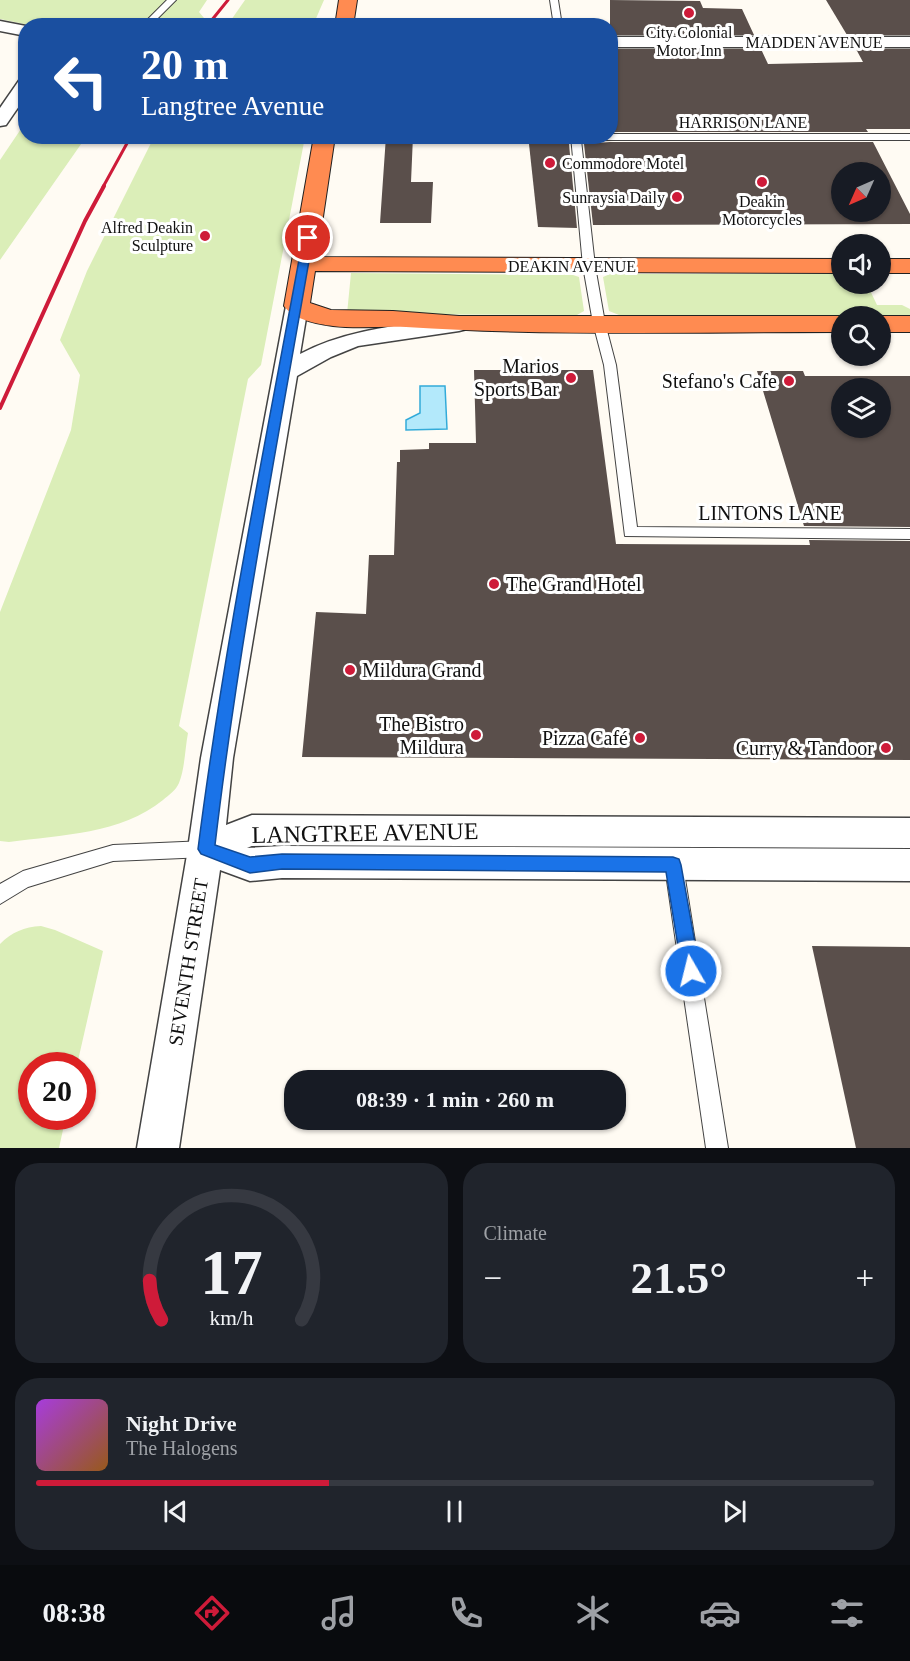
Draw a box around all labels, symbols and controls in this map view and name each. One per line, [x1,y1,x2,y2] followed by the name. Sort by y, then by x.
[682,6,696,20] marker: City Colonial Motor Inn
[646,24,733,59] place label: City Colonial Motor Inn
[745,34,883,51] street label: MADDEN AVENUE
[42,42,120,120] icon: left
[141,42,229,88] text: 20 m
[141,91,324,121] text: Langtree Avenue
[679,114,807,131] street label: HARRISON LANE
[562,155,685,172] place label: Commodore Motel
[543,156,557,170] marker: Commodore Motel
[831,162,891,222] north arrow
[831,162,891,438] map controls
[755,175,769,189] marker: Deakin Motorcycles
[562,189,665,207] place label: Sunraysia Daily
[670,190,684,204] marker: Sunraysia Daily
[722,193,802,229] place label: Deakin Motorcycles
[282,212,333,263] pin
[101,219,193,255] place label: Alfred Deakin Sculpture
[291,221,324,254] icon: arrive
[198,229,212,243] marker: Alfred Deakin Sculpture
[831,234,891,294] button: sound
[508,258,636,275] street label: DEAKIN AVENUE
[831,306,891,366] button: search
[474,355,559,401] place label: Marios Sports Bar
[662,370,777,392] place label: Stefano's Cafe
[564,371,578,385] marker: Marios Sports Bar
[782,374,796,388] marker: Stefano's Cafe
[831,378,891,438] button: layers
[698,502,842,524] street label: LINTONS LANE
[506,573,642,595] place label: The Grand Hotel
[487,577,501,591] marker: The Grand Hotel
[362,659,481,681] place label: Mildura Grand
[343,663,357,677] marker: Mildura Grand
[379,713,464,758] place label: The Bistro Mildura
[542,727,628,749] place label: Pizza Café
[469,728,483,742] marker: The Bistro Mildura
[633,731,647,745] marker: Pizza Café
[736,737,874,760] place label: Curry & Tandoor
[879,741,893,755] marker: Curry & Tandoor
[251,818,479,848] street label: LANGTREE AVENUE
[164,877,212,1047] street label: SEVENTH STREET
[659,939,723,1003] position arrow
[18,1052,96,1130] speed limit sign: 20
[356,1087,554,1112] text: 08:39 · 1 min · 260 m
[484,1222,547,1244] text: Climate
[200,1238,262,1307] text: 17
[630,1253,727,1303] text: 21.5°
[484,1260,502,1296] text: −
[855,1260,874,1296] text: +
[209,1306,254,1330] text: km/h
[126,1411,237,1436] text: Night Drive
[126,1437,238,1459] text: The Halogens
[159,1495,192,1528] icon: previous
[438,1495,471,1528] icon: pause
[718,1495,751,1528] icon: next
[191,1592,233,1634] icon: directions
[318,1592,360,1634] icon: music
[445,1592,487,1634] icon: phone
[572,1592,614,1634] icon: climate
[699,1592,741,1634] icon: car
[826,1592,868,1634] icon: filters
[43,1598,106,1628] text: 08:38

